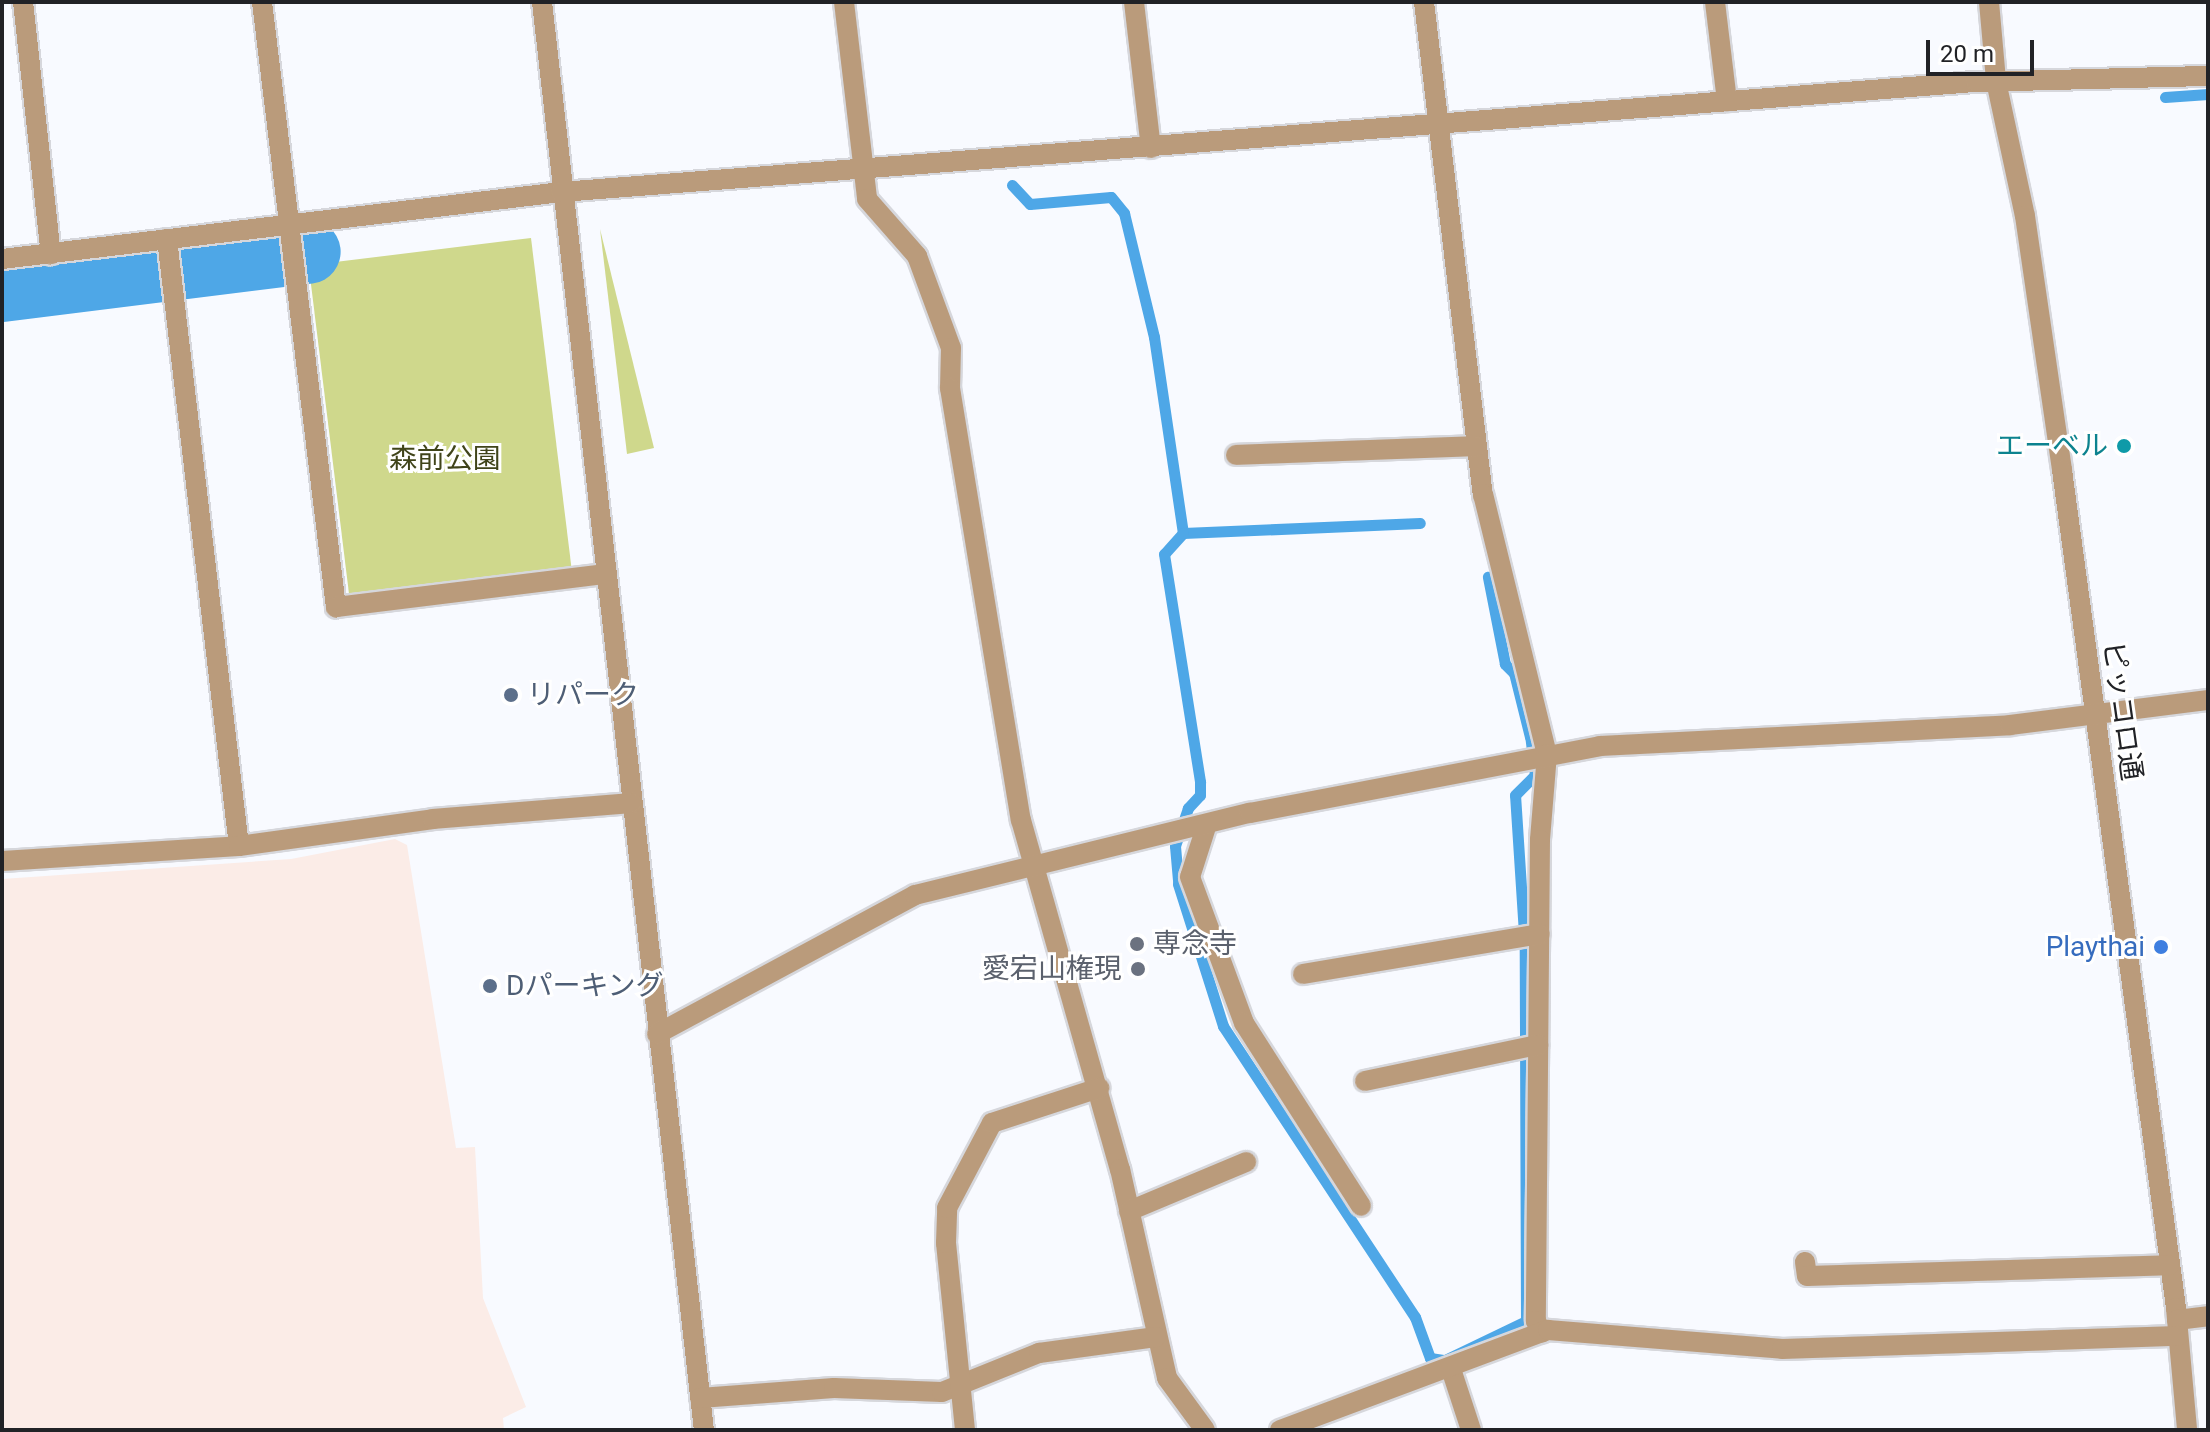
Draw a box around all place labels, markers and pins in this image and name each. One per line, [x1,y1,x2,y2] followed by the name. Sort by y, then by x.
[1996,429,2108,463] place label: エーベル
[2115,437,2133,455] marker: エーベル
[527,678,639,712] place label: リパーク
[502,686,520,704] marker: リパーク
[1153,927,1237,961] place label: 専念寺
[2046,930,2145,964] place label: Playthai
[1128,935,1146,953] marker: 専念寺
[2152,938,2170,956] marker: Playthai
[982,952,1122,986] place label: 愛宕山権現
[1129,960,1147,978] marker: 愛宕山権現
[506,969,664,1003] place label: Dパーキング
[481,977,499,995] marker: Dパーキング

